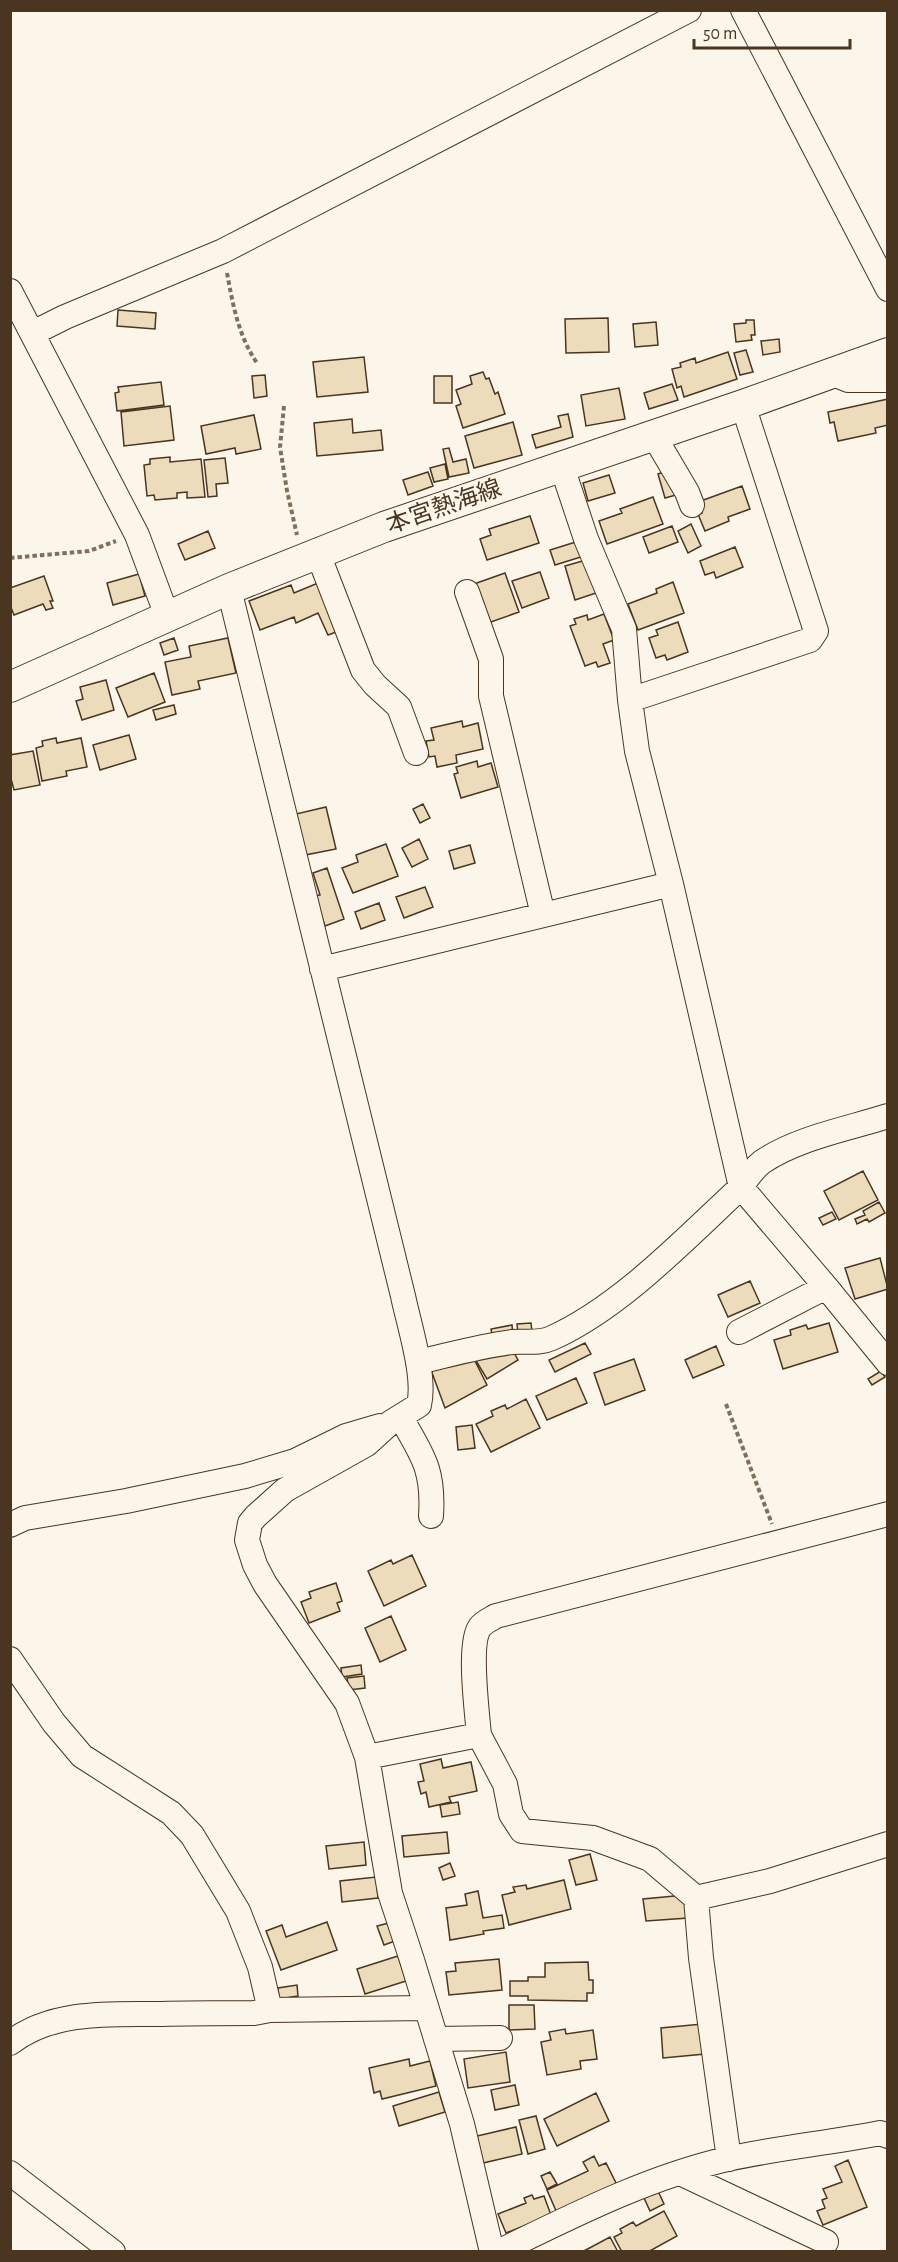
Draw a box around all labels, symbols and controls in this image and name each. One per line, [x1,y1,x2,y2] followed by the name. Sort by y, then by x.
[694,12,850,50] scale bar
[703,25,737,43] text: 50 m
[383,474,505,538] street label: 本宮熱海線

